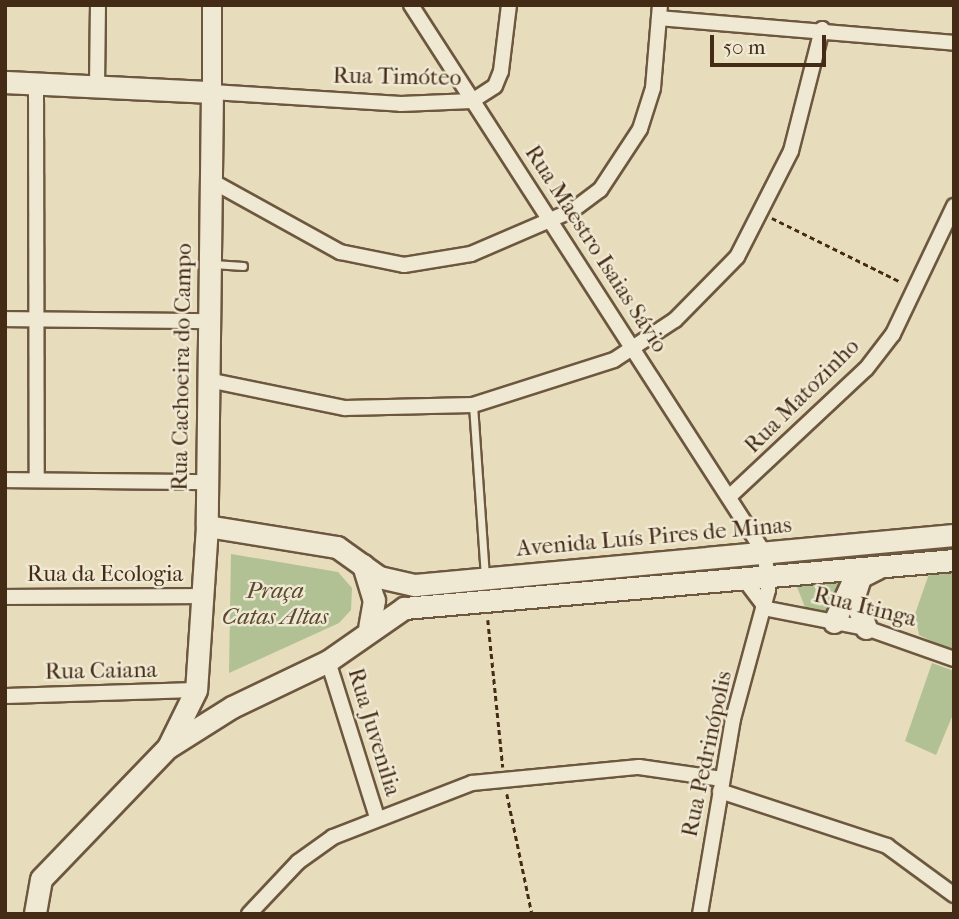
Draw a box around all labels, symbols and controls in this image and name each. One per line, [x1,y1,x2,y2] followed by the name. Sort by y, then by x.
[714,21,830,65] scale bar
[723,35,766,59] text: 50 m
[332,62,462,92] street label: Rua Timóteo
[519,140,673,358] street label: Rua Maestro Isaias Sávio
[166,243,198,491] street label: Rua Cachoeira do Campo
[739,333,865,459] street label: Rua Matozinho
[515,511,793,563] street label: Avenida Luís Pires de Minas
[27,560,183,588] street label: Rua da Ecologia
[222,577,328,631] park label: Praça Catas Altas
[811,581,919,633] street label: Rua Itinga
[45,656,157,686] street label: Rua Caiana
[341,665,407,799] street label: Rua Juvenilia
[676,668,738,840] street label: Rua Pedrinópolis

